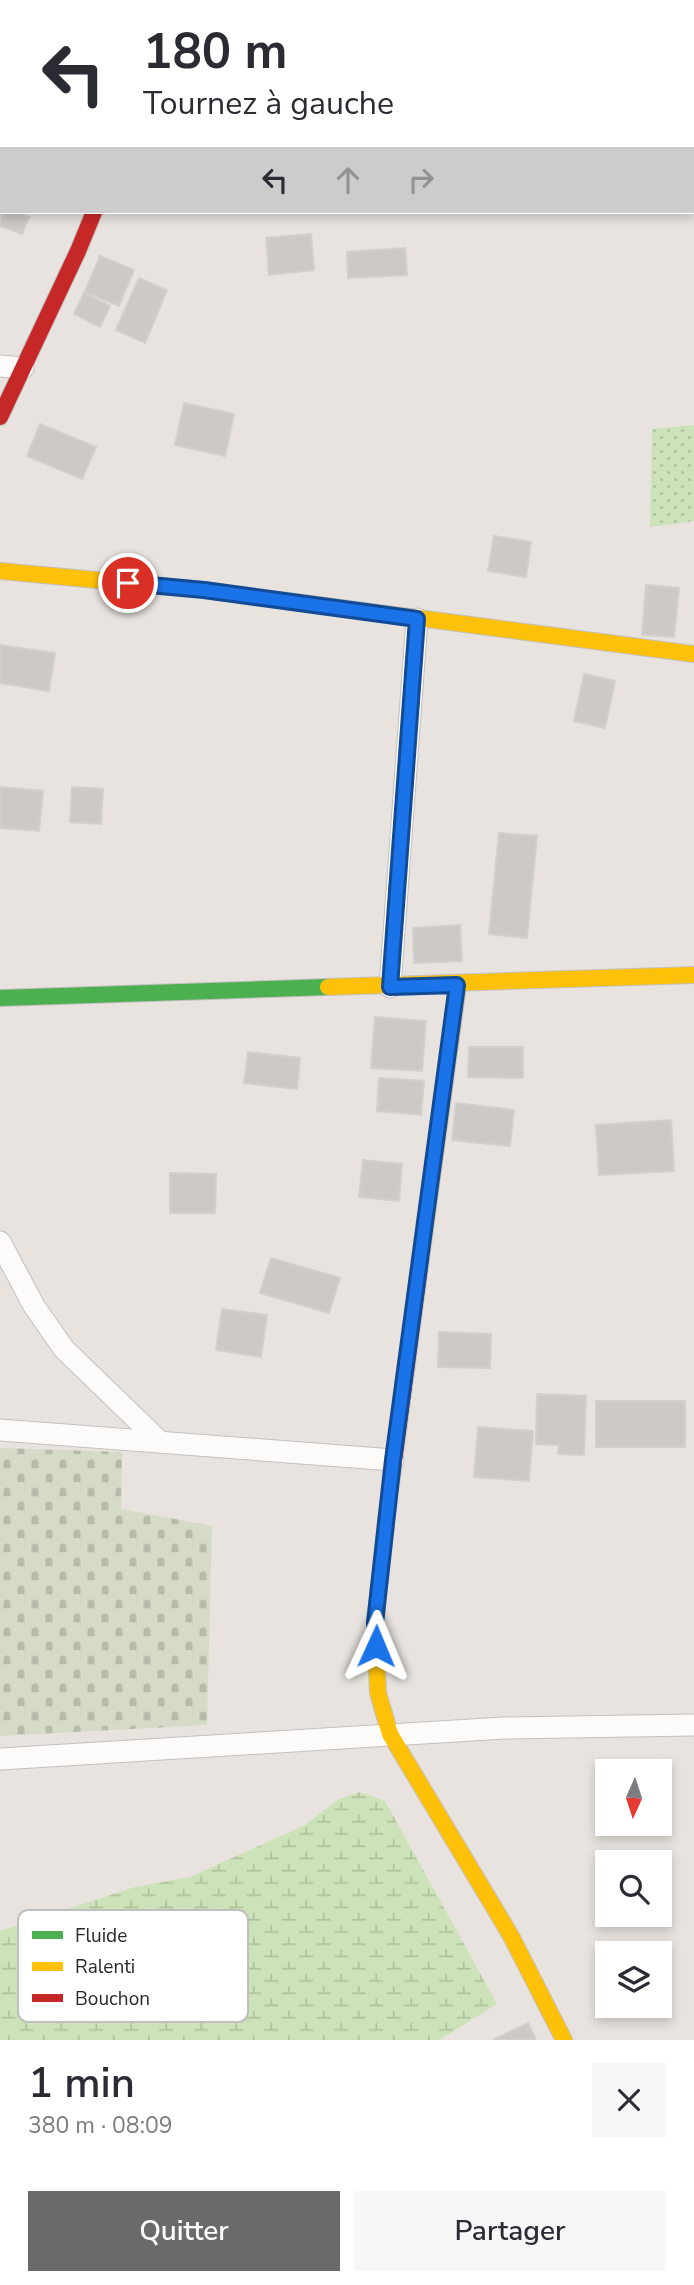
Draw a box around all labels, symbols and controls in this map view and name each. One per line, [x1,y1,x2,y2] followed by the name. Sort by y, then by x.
[143,18,287,85] text: 180 m
[28,28,119,119] icon: left
[143,82,394,125] text: Tournez à gauche
[256,161,294,199] icon: left
[329,161,367,199] icon: ahead
[402,161,440,199] icon: right
[98,553,158,613] pin
[109,564,147,602] icon: arrive
[339,1609,413,1683] position arrow
[595,1759,672,1836] north arrow
[595,1759,672,2018] map controls
[595,1850,672,1927] button: search
[18,1910,248,2022] legend
[75,1923,127,1949] text: Fluide
[595,1941,672,2018] button: layers
[75,1954,135,1980] text: Ralenti
[75,1986,150,2012] text: Bouchon
[28,2055,135,2112] text: 1 min
[592,2063,666,2137] button: close
[28,2110,173,2141] text: 380 m · 08:09
[28,2191,340,2271] button: Quitter
[354,2191,666,2271] button: Partager

